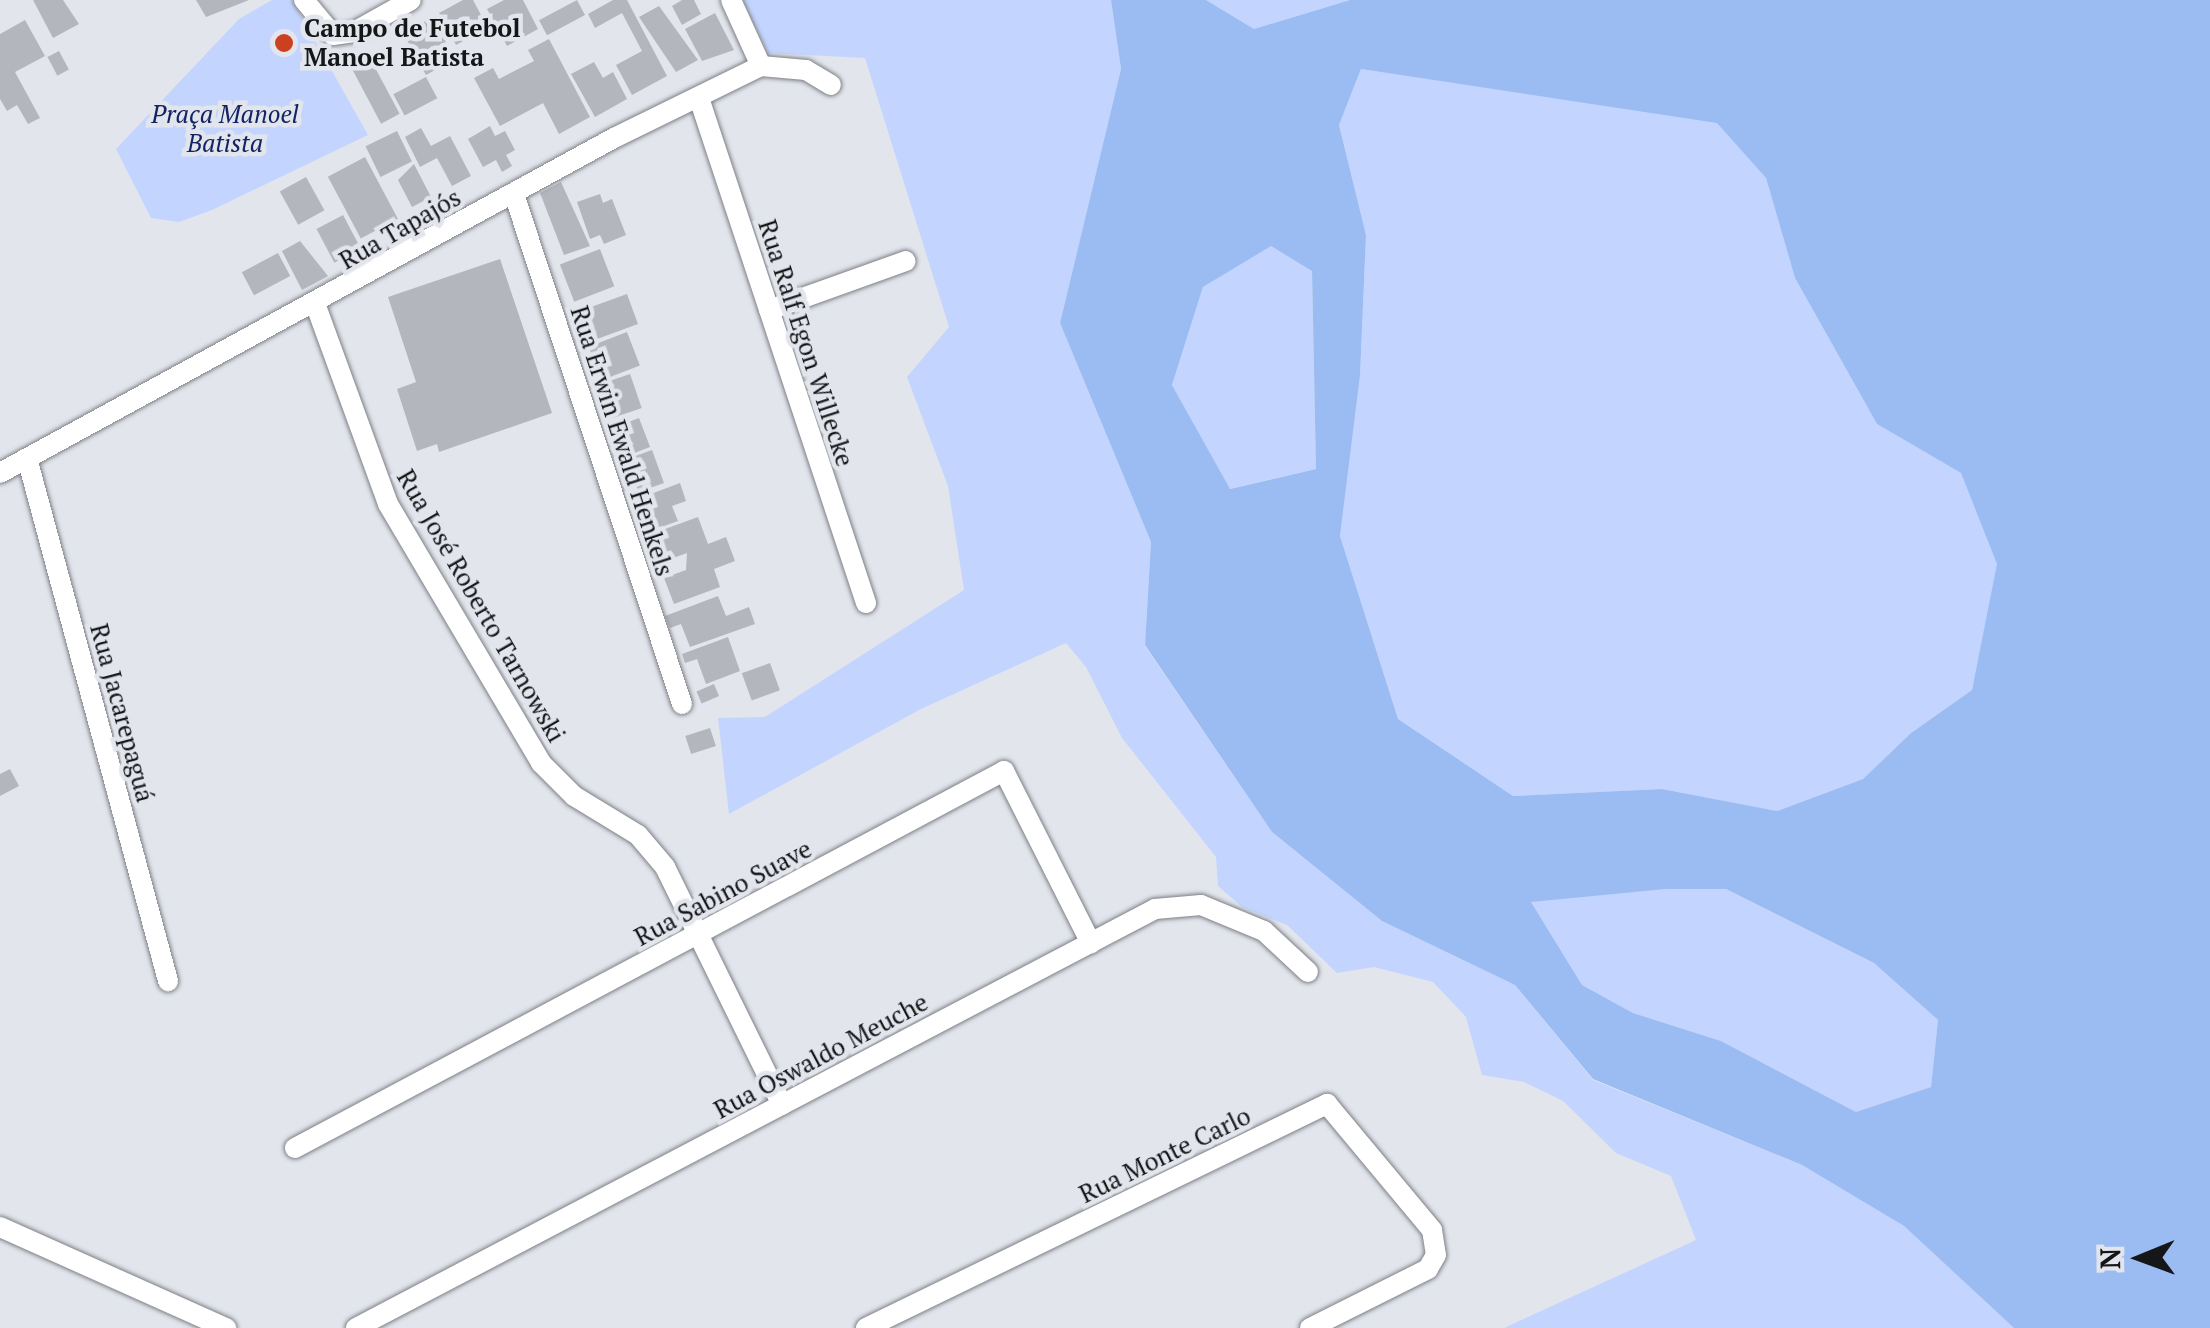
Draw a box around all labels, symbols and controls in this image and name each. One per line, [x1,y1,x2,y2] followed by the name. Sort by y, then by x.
[304,14,520,73] place label: Campo de Futebol Manoel Batista
[273,32,295,54] marker: Campo de Futebol Manoel Batista
[151,100,299,159] park label: Praça Manoel Batista
[334,182,466,276] street label: Rua Tapajós
[752,216,860,470] street label: Rua Ralf Egon Willecke
[564,302,680,580] street label: Rua Erwin Ewald Henkels
[391,464,571,748] street label: Rua José Roberto Tarnowski
[84,621,160,805] street label: Rua Jacarepaguá
[629,834,817,952] street label: Rua Sabino Suave
[709,987,933,1125] street label: Rua Oswaldo Meuche
[1074,1101,1256,1209] street label: Rua Monte Carlo
[2090,1208,2190,1308] north arrow
[2091,1248,2128,1269] text: N

